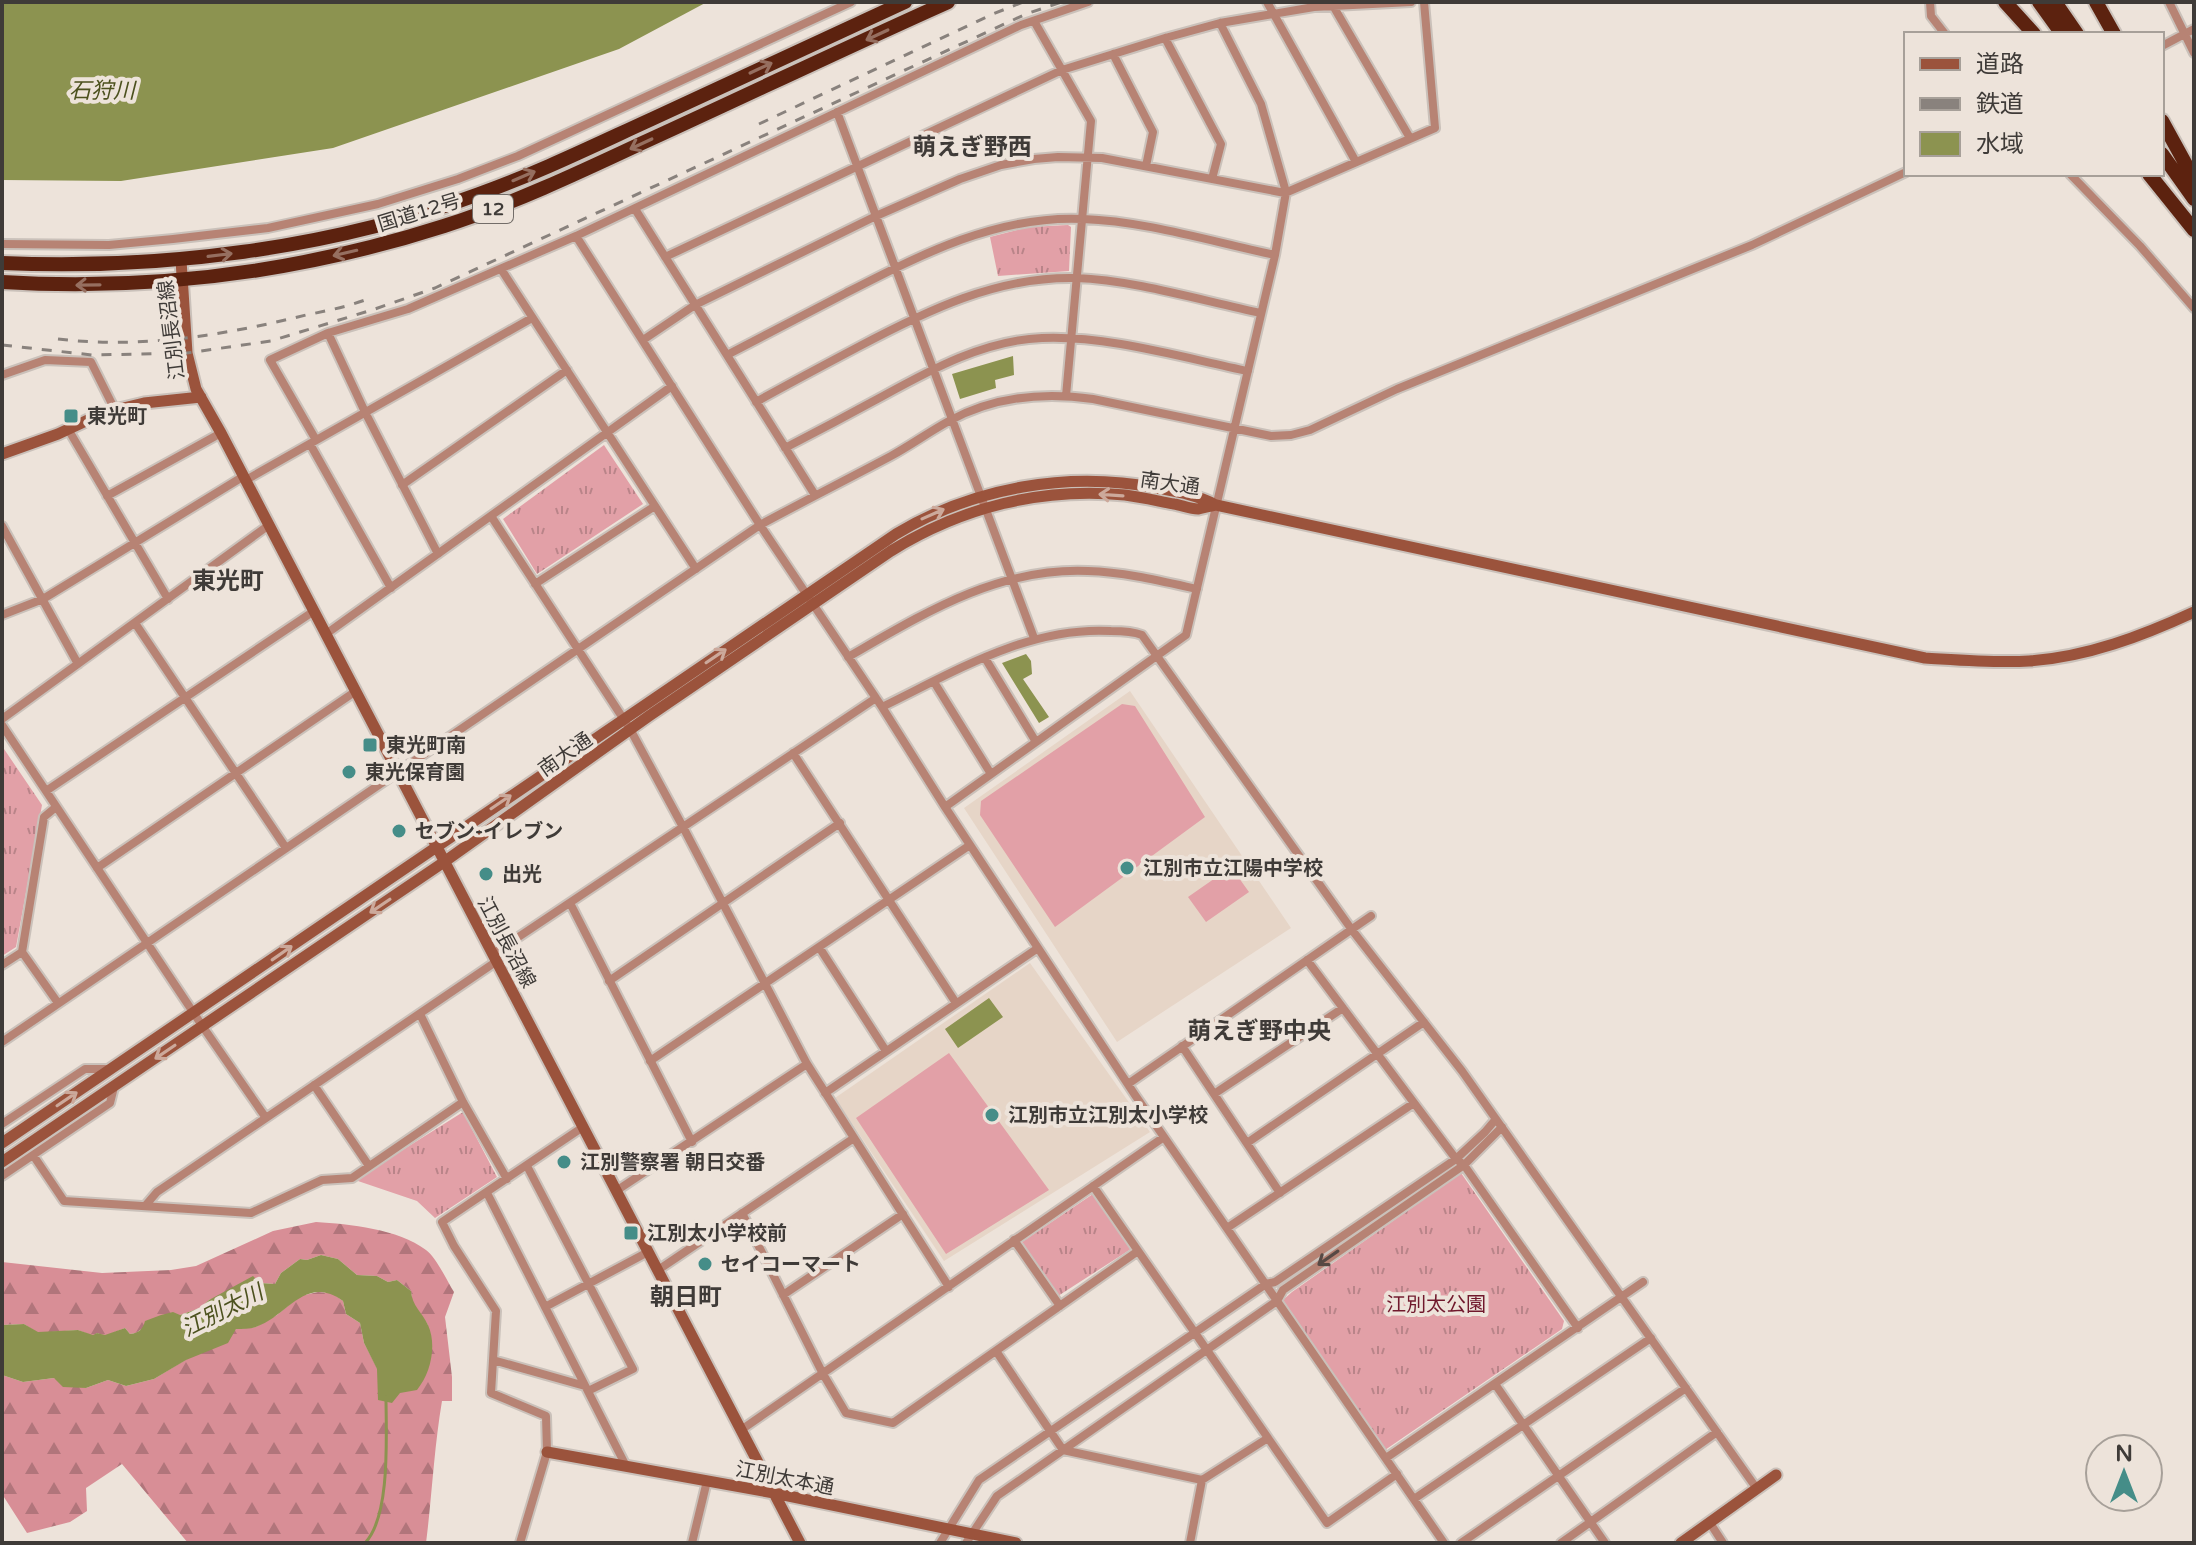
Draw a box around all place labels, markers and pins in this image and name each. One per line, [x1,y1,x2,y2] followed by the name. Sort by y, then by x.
[87,405,147,429] place label: 東光町
[62,407,80,425] marker: 東光町
[386,734,466,758] place label: 東光町南
[361,736,379,754] marker: 東光町南
[365,761,465,785] place label: 東光保育園
[340,763,358,781] marker: 東光保育園
[415,820,563,844] place label: セブン-イレブン
[390,822,408,840] marker: セブン-イレブン
[1143,857,1323,881] place label: 江別市立江陽中学校
[1118,859,1136,877] marker: 江別市立江陽中学校
[502,863,542,887] place label: 出光
[477,865,495,883] marker: 出光
[1008,1104,1208,1128] place label: 江別市立江別太小学校
[983,1106,1001,1124] marker: 江別市立江別太小学校
[580,1151,765,1175] place label: 江別警察署 朝日交番
[555,1153,573,1171] marker: 江別警察署 朝日交番
[647,1222,787,1246] place label: 江別太小学校前
[622,1224,640,1242] marker: 江別太小学校前
[721,1253,861,1277] place label: セイコーマート
[696,1255,714,1273] marker: セイコーマート

